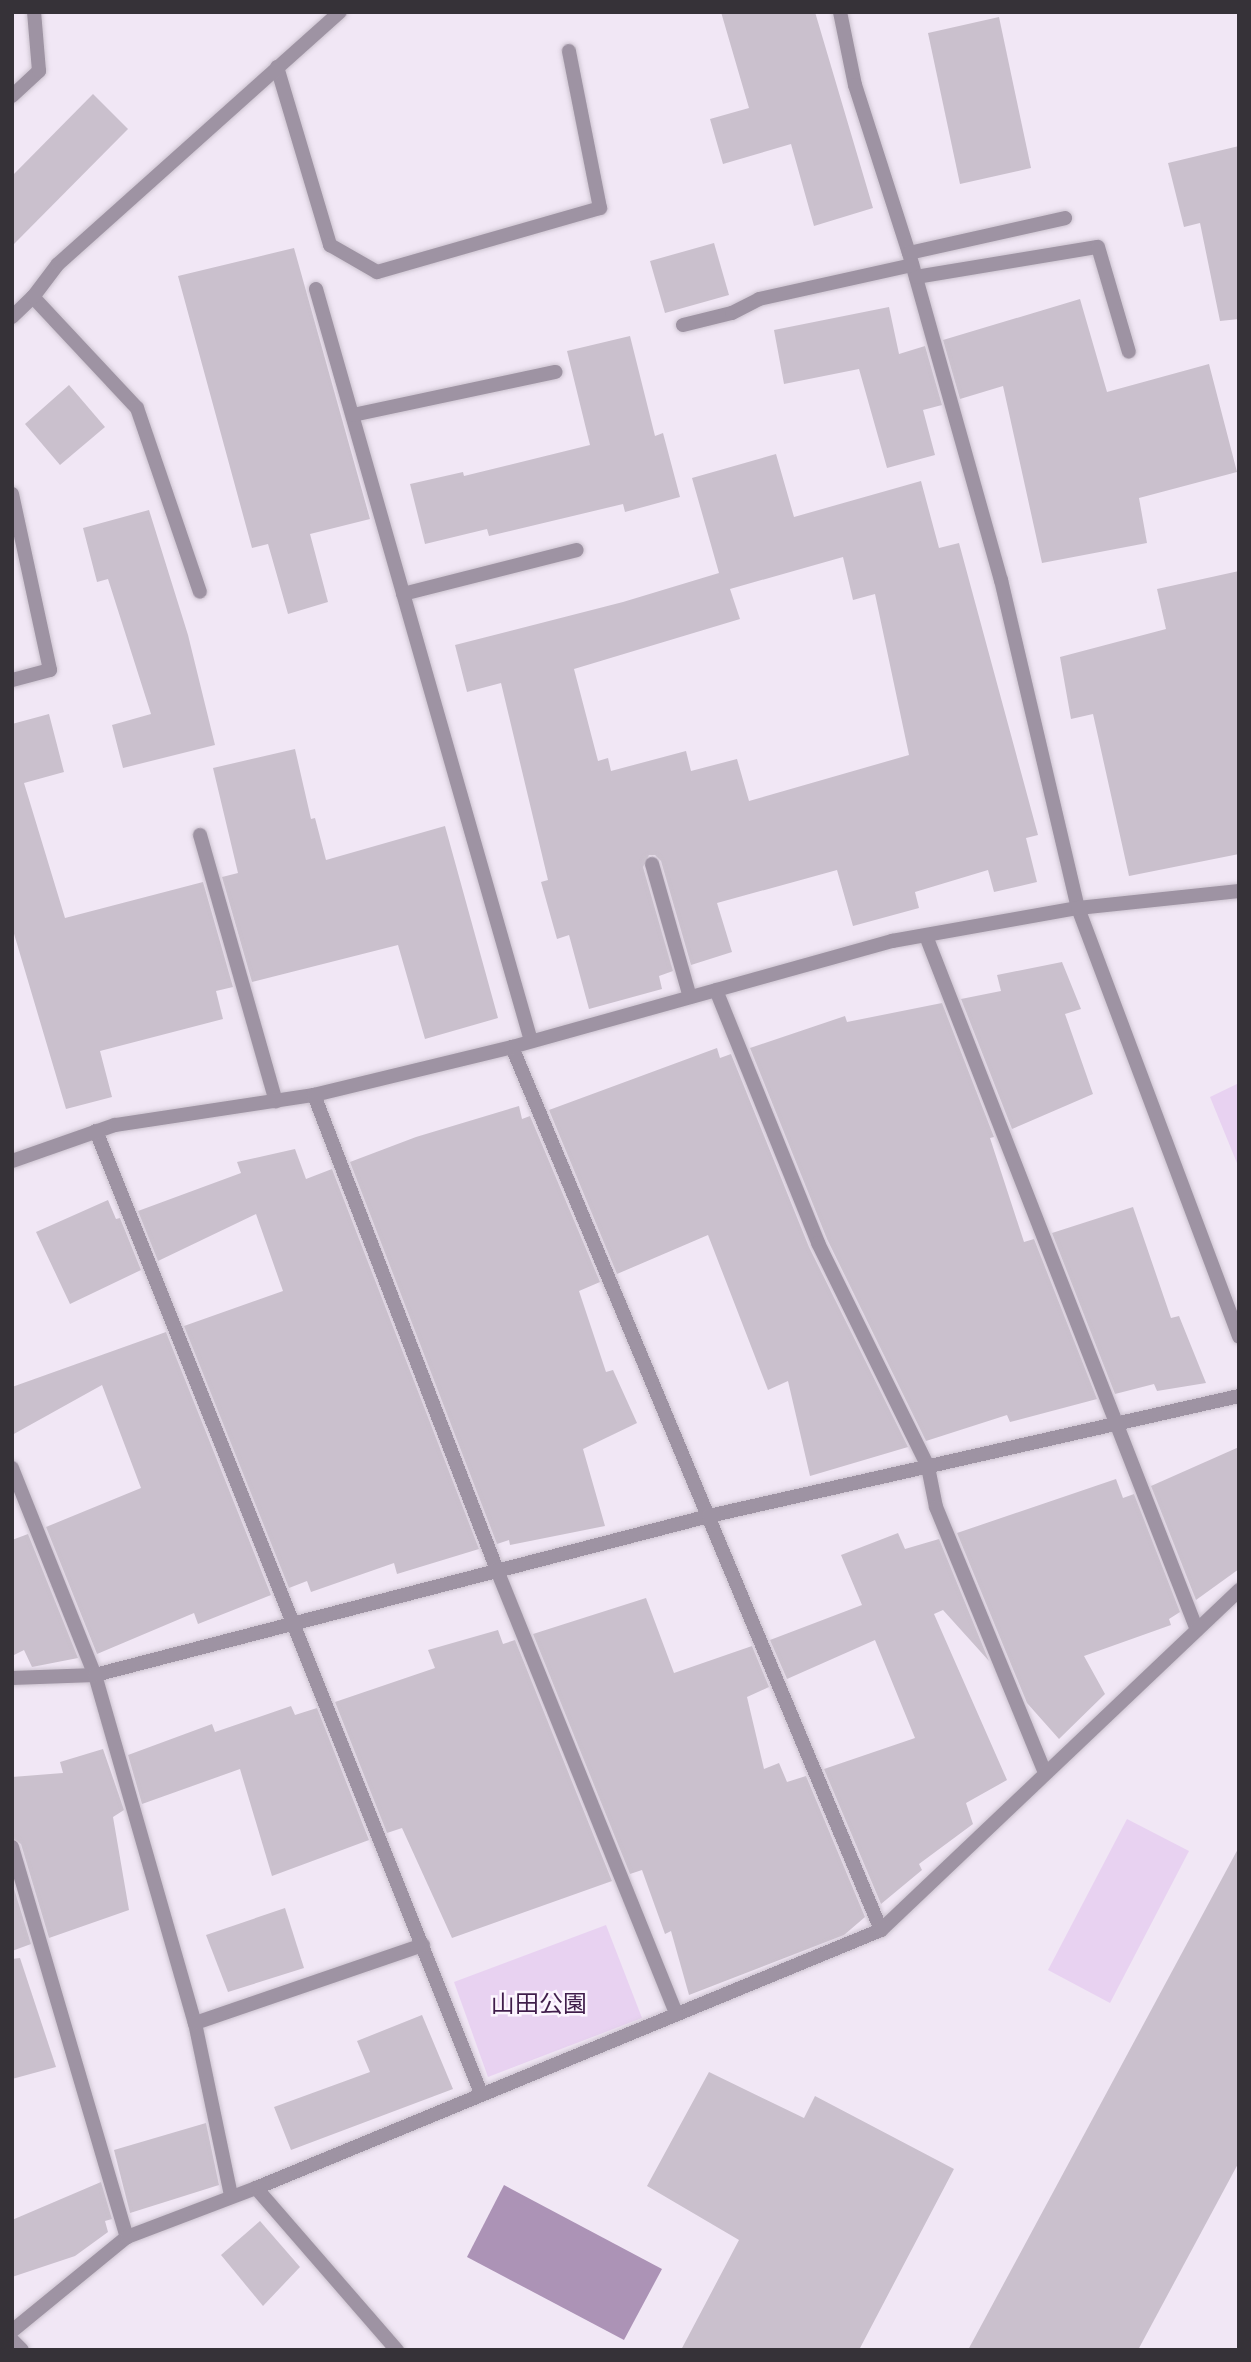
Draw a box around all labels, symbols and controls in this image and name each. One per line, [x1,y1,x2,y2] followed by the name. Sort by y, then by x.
[491,1990,587,2018] park label: 山田公園

